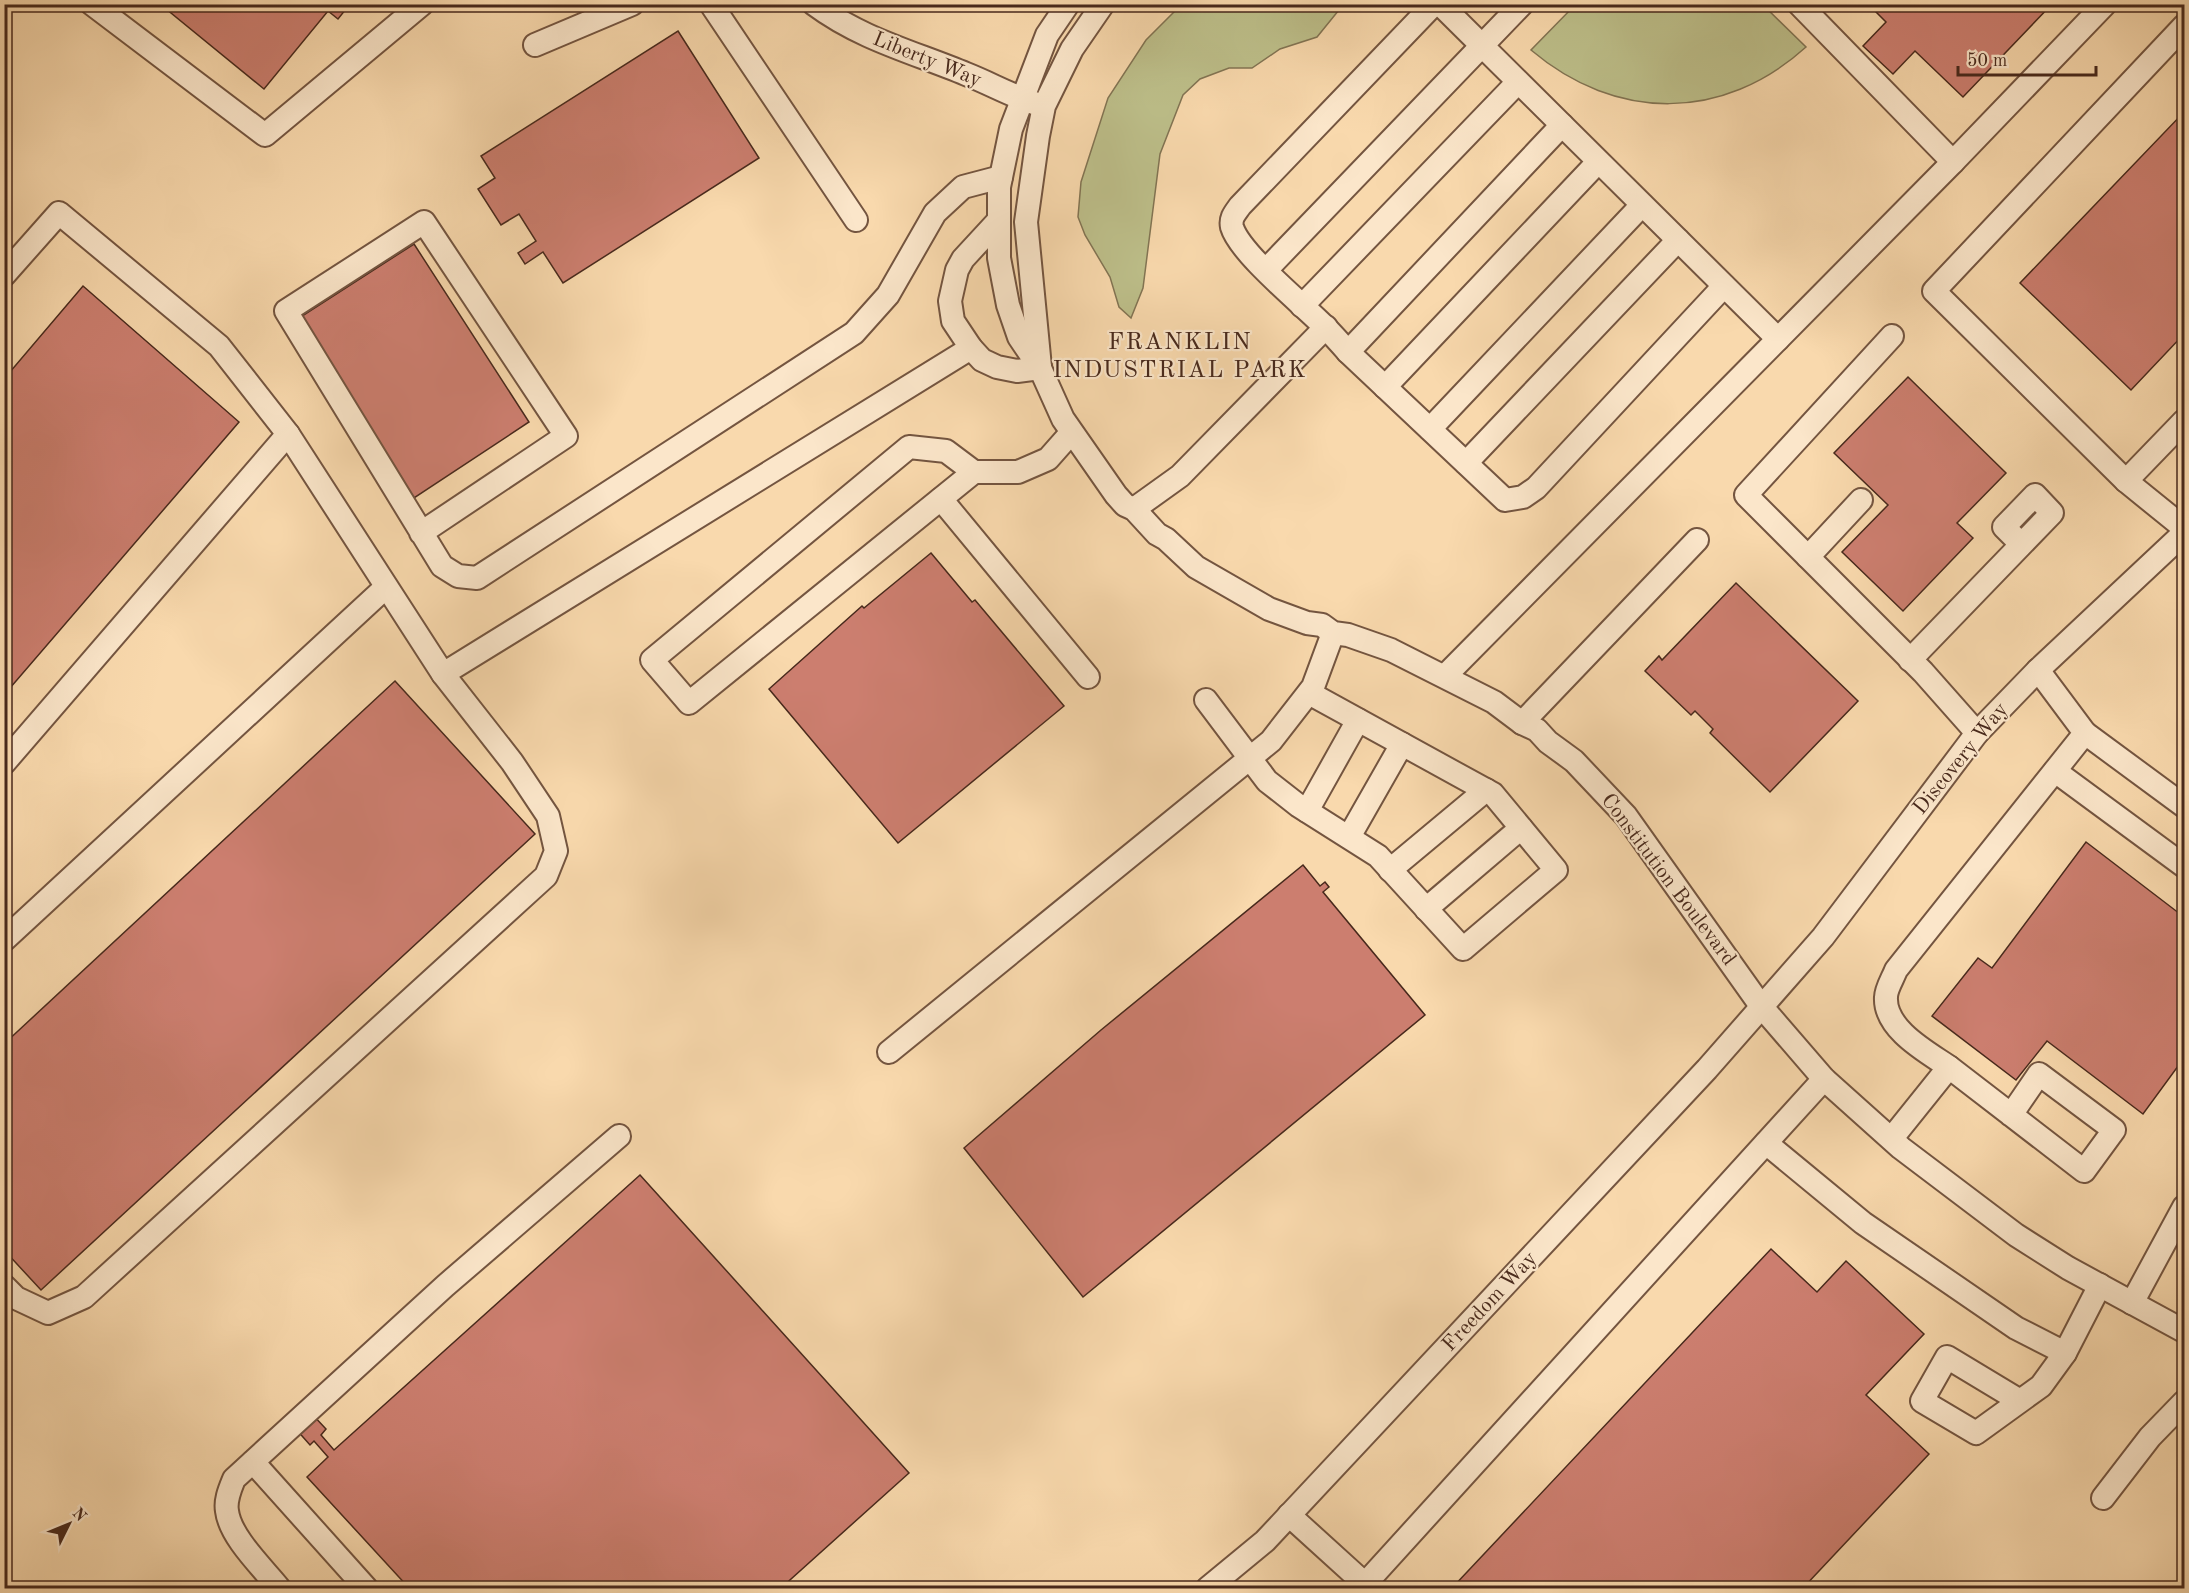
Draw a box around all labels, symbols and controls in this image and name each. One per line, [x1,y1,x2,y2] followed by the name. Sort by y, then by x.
[870,29,984,91] street label: Liberty Way
[1958,39,2096,77] scale bar
[1967,52,2007,70] text: 50 m
[1053,331,1307,383] district label: FRANKLIN INDUSTRIAL PARK
[1910,699,2012,819] street label: Discovery Way
[1597,790,1739,970] street label: Constitution Boulevard
[1439,1248,1541,1356] street label: Freedom Way
[39,1494,99,1554] north arrow
[68,1505,89,1526] text: N

